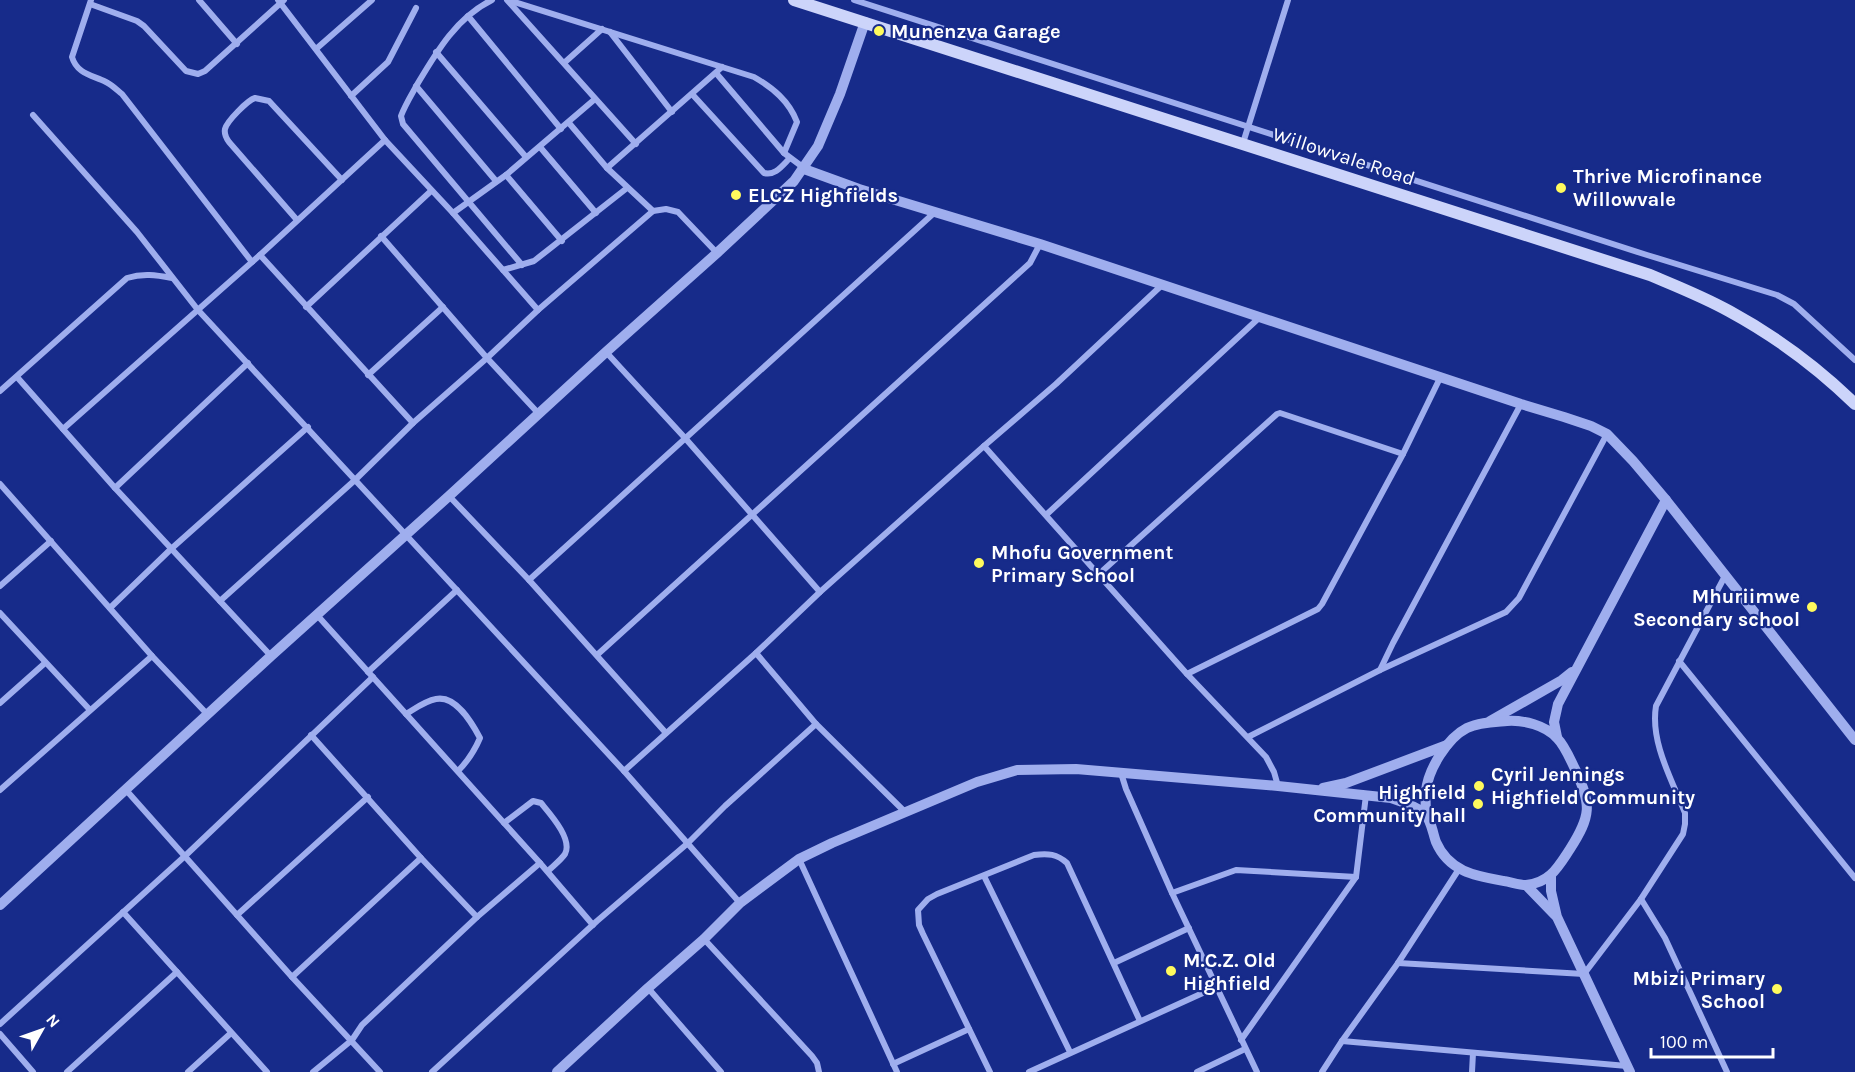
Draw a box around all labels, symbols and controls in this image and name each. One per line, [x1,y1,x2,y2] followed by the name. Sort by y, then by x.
[891,20,1061,43] place label: Munenzva Garage
[872,24,886,38] marker: Munenzva Garage
[1270,123,1418,190] street label: Willowvale Road
[1573,165,1762,211] place label: Thrive Microfinance Willowvale
[1554,181,1568,195] marker: Thrive Microfinance Willowvale
[748,184,898,207] place label: ELCZ Highfields
[729,188,743,202] marker: ELCZ Highfields
[991,541,1173,587] place label: Mhofu Government Primary School
[972,556,986,570] marker: Mhofu Government Primary School
[1633,585,1800,631] place label: Mhuriimwe Secondary school
[1805,600,1819,614] marker: Mhuriimwe Secondary school
[1491,763,1695,809] place label: Cyril Jennings Highfield Community
[1472,779,1486,793] marker: Cyril Jennings Highfield Community
[1313,781,1466,827] place label: Highfield Community hall
[1471,797,1485,811] marker: Highfield Community hall
[1183,949,1276,995] place label: M.C.Z. Old Highfield
[1164,964,1178,978] marker: M.C.Z. Old Highfield
[1633,967,1765,1013] place label: Mbizi Primary School
[1770,982,1784,996] marker: Mbizi Primary School
[12,1000,72,1060] north arrow
[42,1010,64,1031] text: N
[1651,1021,1772,1059] scale bar
[1660,1031,1708,1053] text: 100 m

